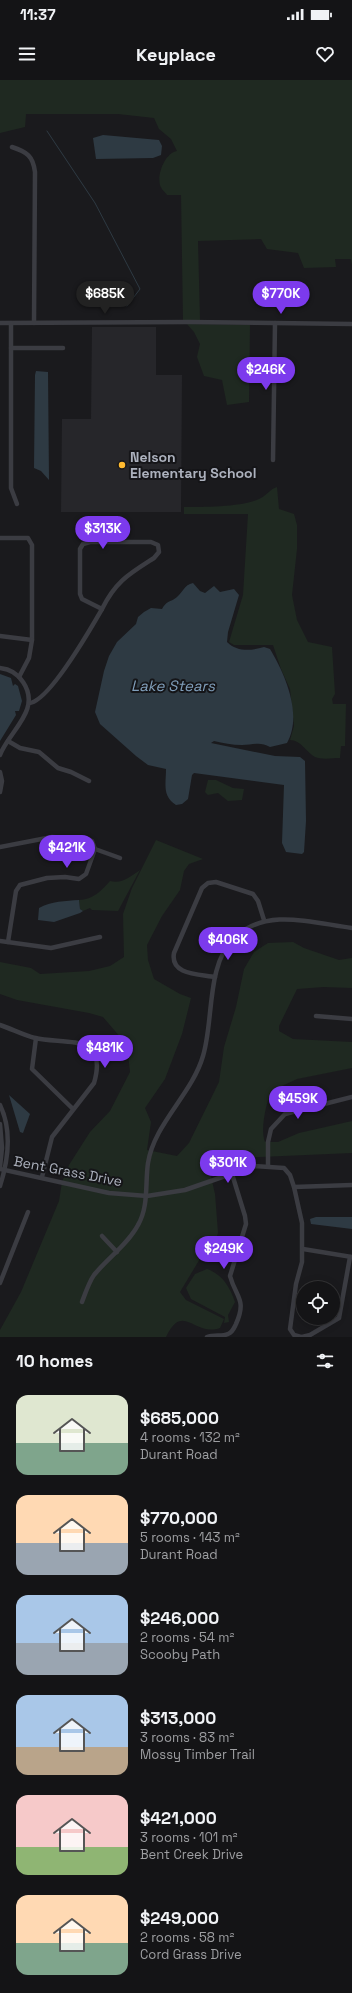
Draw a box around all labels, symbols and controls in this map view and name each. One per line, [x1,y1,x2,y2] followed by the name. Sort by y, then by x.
[20,5,55,24] text: 11:37
[16,43,38,65] icon: menu
[136,43,216,66] text: Keyplace
[314,43,336,65] icon: heart
[77,281,133,315] pin: $685K
[253,281,309,315] pin: $770K
[85,285,125,302] text: $685K
[262,285,300,302] text: $770K
[238,357,294,391] pin: $246K
[246,361,286,378] text: $246K
[130,448,256,482] place label: Nelson Elementary School
[117,460,127,470] marker: Nelson Elementary School
[75,516,131,550] pin: $313K
[84,520,122,537] text: $313K
[131,676,216,695] water label: Lake Stears
[39,835,95,869] pin: $421K
[48,839,86,856] text: $421K
[200,927,256,961] pin: $406K
[208,931,248,948] text: $406K
[77,1035,133,1069] pin: $481K
[86,1039,124,1056] text: $481K
[270,1086,326,1120] pin: $459K
[278,1090,318,1107] text: $459K
[200,1150,256,1184] pin: $301K
[12,1152,124,1190] street label: Bent Grass Drive
[209,1154,247,1171] text: $301K
[196,1236,252,1270] pin: $249K
[204,1240,244,1257] text: $249K
[296,1281,340,1325] map controls
[296,1281,340,1325] button: locate
[16,1350,93,1372] text: 10 homes
[314,1350,336,1372] icon: filters
[140,1407,219,1429] text: $685,000
[48,1411,96,1459] icon: home
[140,1429,240,1446] text: 4 rooms · 132 m²
[140,1446,218,1463] text: Durant Road
[140,1507,218,1529] text: $770,000
[48,1511,96,1559] icon: home
[140,1529,240,1546] text: 5 rooms · 143 m²
[140,1546,218,1563] text: Durant Road
[140,1607,219,1629] text: $246,000
[48,1611,96,1659] icon: home
[140,1629,234,1646] text: 2 rooms · 54 m²
[140,1646,220,1663] text: Scooby Path
[140,1707,216,1729] text: $313,000
[48,1711,96,1759] icon: home
[140,1729,234,1746] text: 3 rooms · 83 m²
[140,1746,255,1763] text: Mossy Timber Trail
[140,1807,217,1829] text: $421,000
[48,1811,96,1859] icon: home
[140,1829,238,1846] text: 3 rooms · 101 m²
[140,1846,243,1863] text: Bent Creek Drive
[140,1907,219,1929] text: $249,000
[48,1911,96,1959] icon: home
[140,1929,234,1946] text: 2 rooms · 58 m²
[140,1946,242,1963] text: Cord Grass Drive

